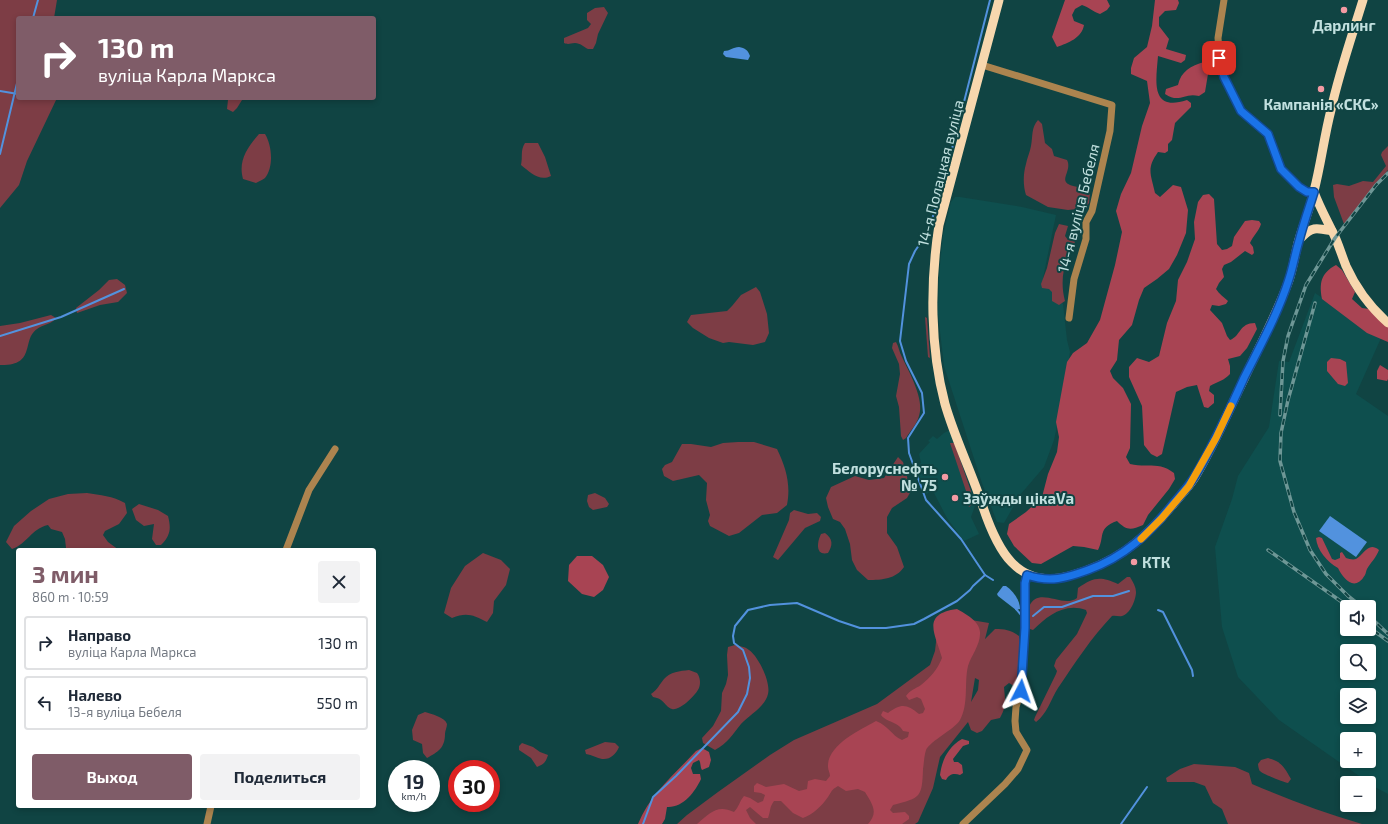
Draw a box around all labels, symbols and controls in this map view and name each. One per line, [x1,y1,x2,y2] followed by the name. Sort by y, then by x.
[1339,5,1349,15] marker: Дарлинг
[1313,16,1375,34] place label: Дарлинг
[98,30,174,64] text: 130 m
[32,32,84,84] icon: right
[1202,41,1236,75] pin
[1208,47,1230,69] icon: arrive
[98,64,276,86] text: вуліца Карла Маркса
[1316,84,1326,94] marker: Кампанія «СКС»
[1263,95,1379,113] place label: Кампанія «СКС»
[913,98,968,248] street label: 14-я Полацкая вуліца
[1053,142,1104,275] street label: 14-я вуліца Бебеля
[832,459,937,494] place label: Белоруснефть № 75
[940,472,950,482] marker: Белоруснефть № 75
[963,489,1074,507] place label: Заўжды цікаVа
[950,493,960,503] marker: Заўжды цікаVа
[1142,553,1171,571] place label: КТК
[1129,557,1139,567] marker: КТК
[32,559,99,588] text: 3 мин
[318,561,360,603] button: close
[32,589,109,605] text: 860 m · 10:59
[1340,600,1376,812] map controls
[1340,600,1376,636] button: sound
[68,626,131,644] text: Направо
[34,632,56,654] icon: right
[318,634,358,652] text: 130 m
[68,644,197,660] text: вуліца Карла Маркса
[1340,644,1376,680] button: search
[1000,670,1042,712] position arrow
[68,686,122,704] text: Налево
[1340,688,1376,724] button: layers
[34,692,56,714] icon: left
[316,694,358,712] text: 550 m
[68,704,182,720] text: 13-я вуліца Бебеля
[1340,732,1376,768] button: +
[32,754,192,800] button: Выход
[200,754,360,800] button: Поделиться
[448,760,500,812] speed limit sign: 30
[404,769,424,793] text: 19
[1340,776,1376,812] button: −
[402,790,426,802] text: km/h

